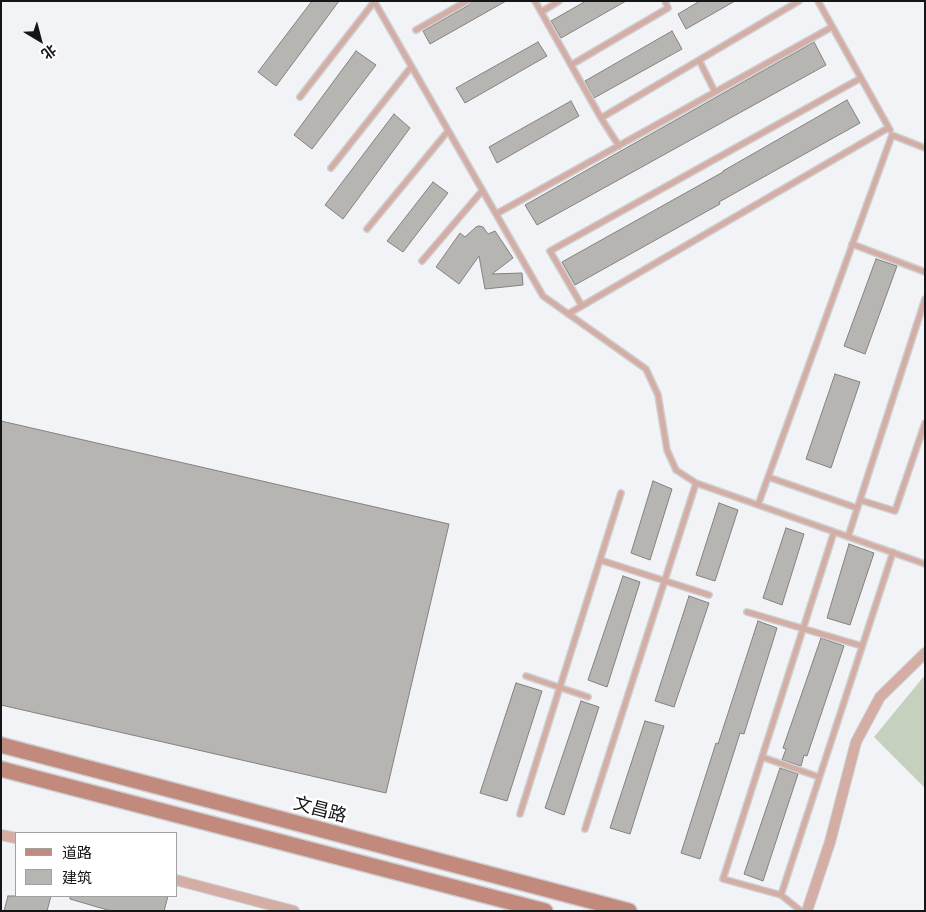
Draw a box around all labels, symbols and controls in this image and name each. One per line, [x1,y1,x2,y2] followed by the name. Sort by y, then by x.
[15,15,65,65] north arrow
[39,41,60,63] text: 北
[291,793,349,827] street label: 文昌路
[15,832,178,897] legend
[62,843,92,862] text: 道路
[62,868,92,887] text: 建筑

